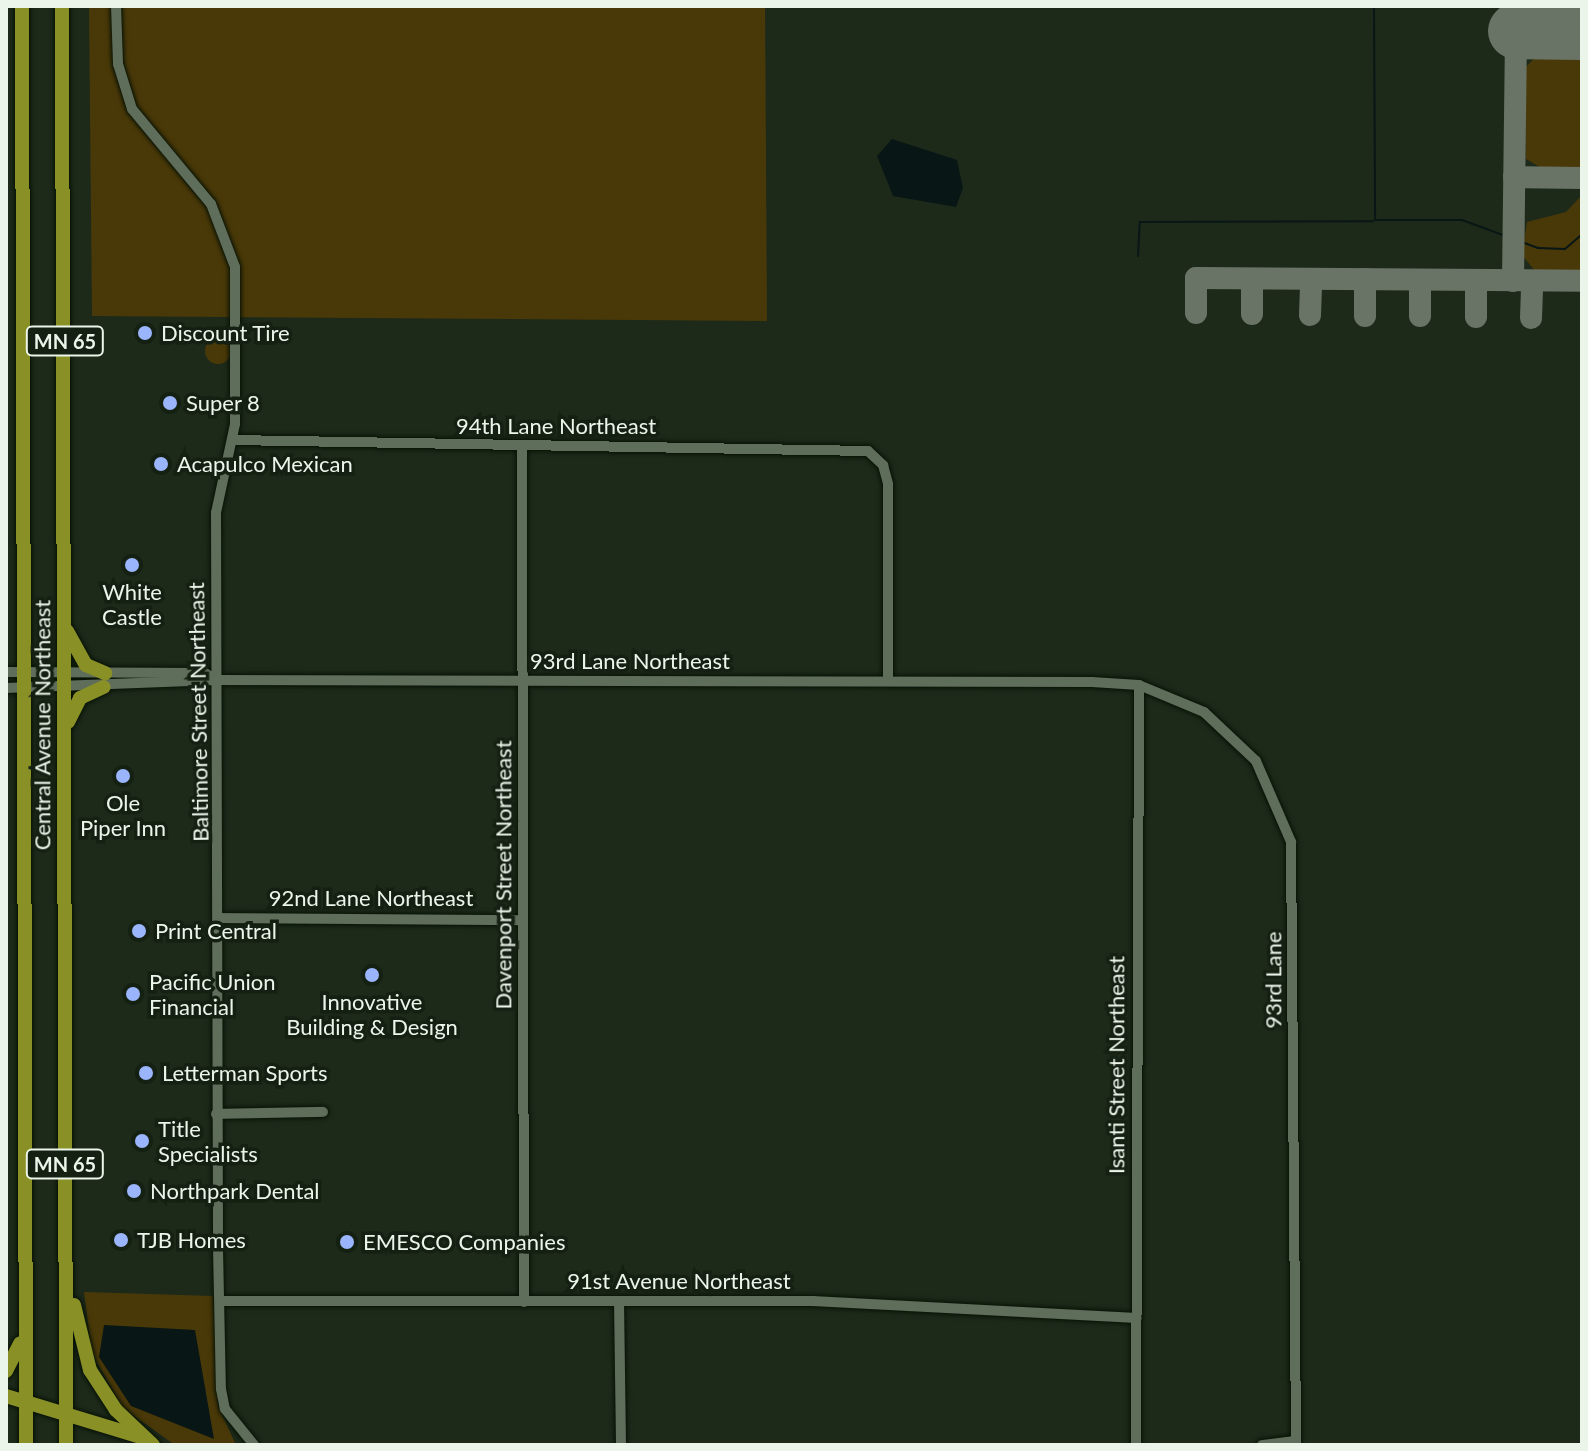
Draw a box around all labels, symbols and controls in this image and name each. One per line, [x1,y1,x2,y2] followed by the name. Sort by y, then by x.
[161,320,290,346] place label: Discount Tire
[136,324,154,342] marker: Discount Tire
[25,325,105,357] road number: MN 65
[186,390,260,416] place label: Super 8
[161,394,179,412] marker: Super 8
[456,413,656,439] street label: 94th Lane Northeast
[177,451,353,477] place label: Acapulco Mexican
[152,455,170,473] marker: Acapulco Mexican
[123,556,141,574] marker: White Castle
[102,578,162,630] place label: White Castle
[183,582,213,842] street label: Baltimore Street Northeast
[29,599,55,851] street label: Central Avenue Northeast
[530,648,730,674] street label: 93rd Lane Northeast
[490,740,516,1010] street label: Davenport Street Northeast
[114,767,132,785] marker: Ole Piper Inn
[80,789,166,840] place label: Ole Piper Inn
[269,885,473,911] street label: 92nd Lane Northeast
[155,918,277,944] place label: Print Central
[130,922,148,940] marker: Print Central
[1260,931,1286,1029] street label: 93rd Lane
[1103,956,1129,1174] street label: Isanti Street Northeast
[363,966,381,984] marker: Innovative Building & Design
[149,968,275,1020] place label: Pacific Union Financial
[124,985,142,1003] marker: Pacific Union Financial
[286,988,458,1040] place label: Innovative Building & Design
[162,1060,327,1086] place label: Letterman Sports
[137,1064,155,1082] marker: Letterman Sports
[158,1115,258,1166] place label: Title Specialists
[133,1132,151,1150] marker: Title Specialists
[25,1148,105,1180] road number: MN 65
[150,1178,320,1204] place label: Northpark Dental
[125,1182,143,1200] marker: Northpark Dental
[137,1227,246,1253] place label: TJB Homes
[363,1229,565,1255] place label: EMESCO Companies
[112,1231,130,1249] marker: TJB Homes
[338,1233,356,1251] marker: EMESCO Companies
[567,1268,791,1294] street label: 91st Avenue Northeast

